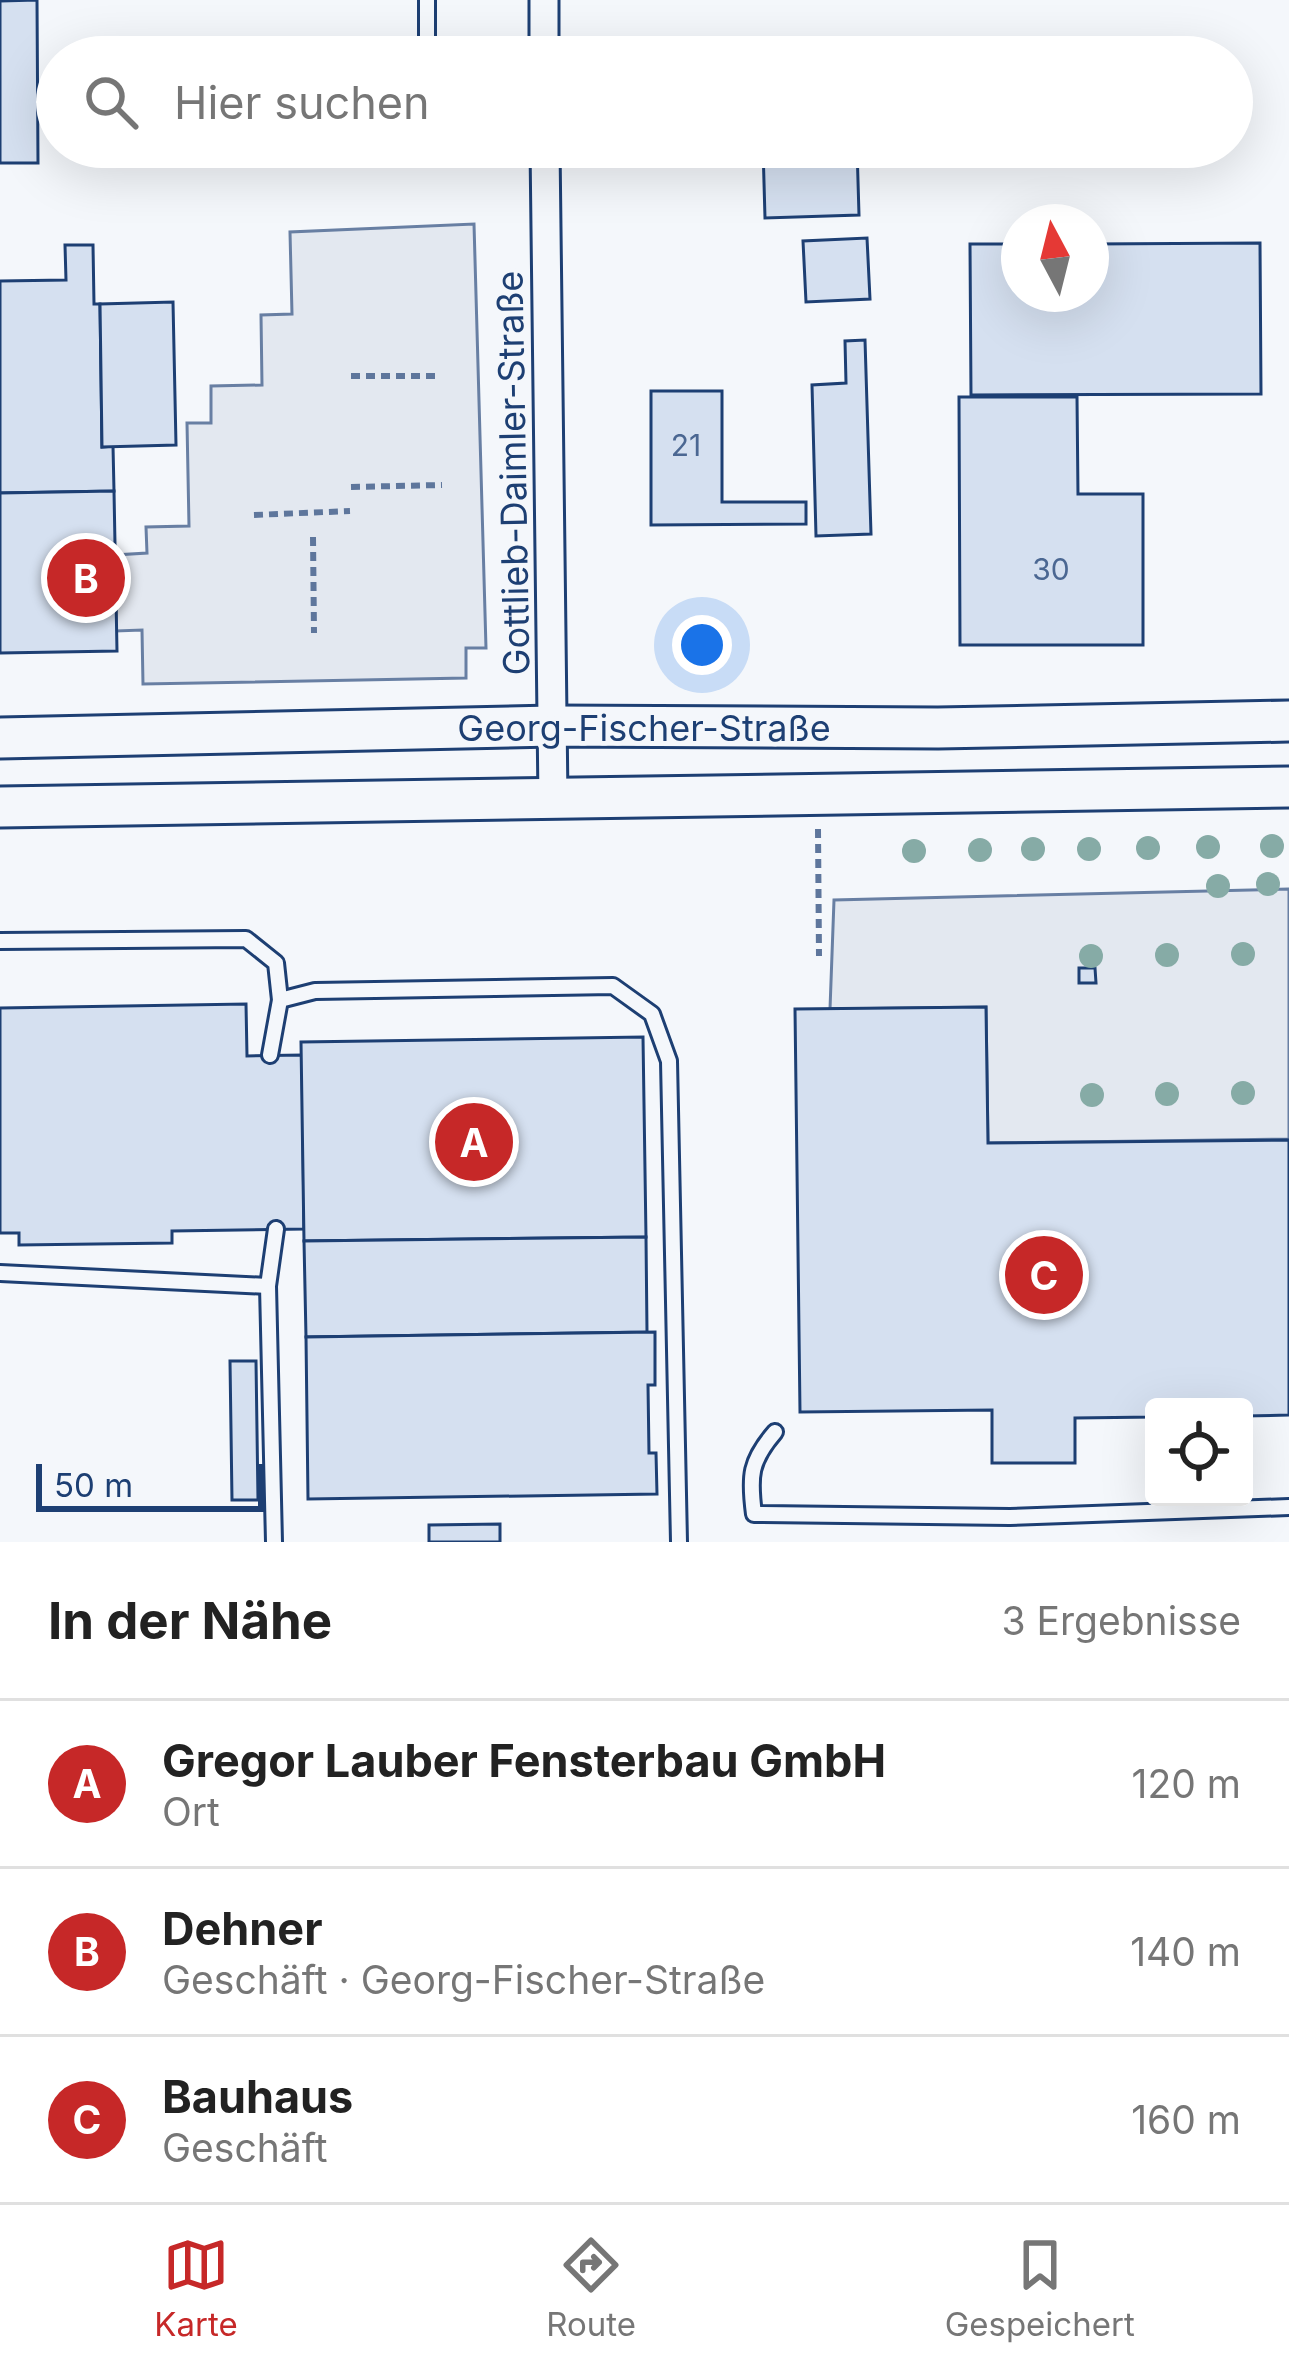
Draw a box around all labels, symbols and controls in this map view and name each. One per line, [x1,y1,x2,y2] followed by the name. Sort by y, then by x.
[36,36,1253,168] search box
[78,69,144,135] icon: search
[174,75,430,130] text: Hier suchen
[1001,204,1109,312] north arrow
[487,270,539,676] street label: Gottlieb-Daimler-Straße
[671,427,701,463] house number: 21
[47,533,125,623] pin: B
[1032,551,1070,587] house number: 30
[672,615,732,675] your location
[457,706,831,750] street label: Georg-Fischer-Straße
[435,1097,513,1187] pin: A
[1005,1230,1083,1320] pin: C
[1145,1398,1253,1506] map controls
[1145,1398,1253,1506] button: locate
[36,1458,264,1511] scale bar
[54,1465,133,1505] text: 50 m
[48,1590,332,1651] text: In der Nähe
[1002,1597,1241,1644] text: 3 Ergebnisse
[162,1733,886,1788] text: Gregor Lauber Fensterbau GmbH
[72,1760,102,1807] text: A
[1132,1760,1241,1807] text: 120 m
[162,1788,220,1835] text: Ort
[162,1901,322,1956] text: Dehner
[74,1928,100,1975] text: B
[1130,1928,1241,1975] text: 140 m
[162,1956,765,2003] text: Geschäft · Georg-Fischer-Straße
[162,2069,353,2124] text: Bauhaus
[73,2096,101,2143] text: C
[1131,2096,1241,2143] text: 160 m
[162,2124,328,2171] text: Geschäft
[154,2232,238,2344] tab: Karte
[546,2232,636,2344] tab: Route
[945,2232,1135,2344] tab: Gespeichert

